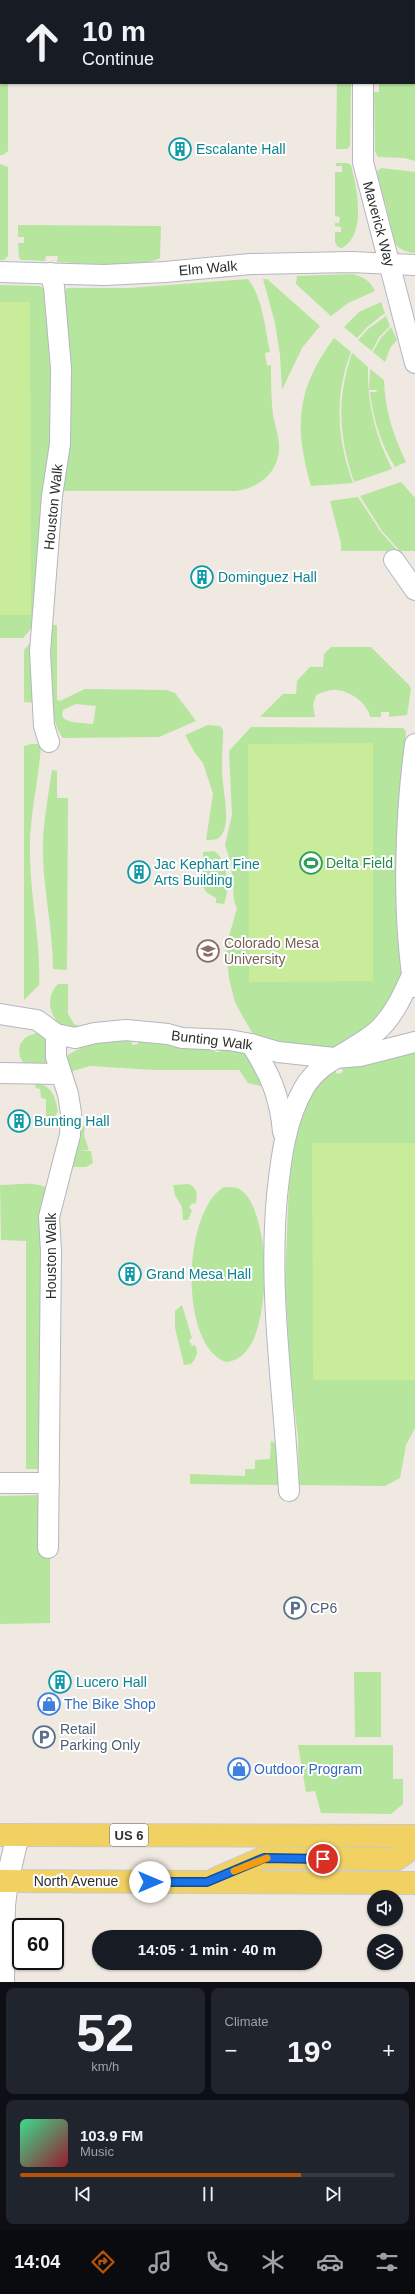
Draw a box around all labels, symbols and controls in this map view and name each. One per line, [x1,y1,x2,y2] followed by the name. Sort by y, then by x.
[16,16,68,68] icon: ahead
[82,16,146,47] text: 10 m
[82,49,154,69] text: Continue
[167,136,193,162] building icon: Escalante Hall
[196,141,286,157] place label: Escalante Hall
[360,180,398,268] street label: Maverick Way
[178,257,239,279] street label: Elm Walk
[41,462,66,551] street label: Houston Walk
[189,564,215,590] building icon: Dominguez Hall
[218,569,317,585] place label: Dominguez Hall
[298,850,324,876] sports icon: Delta Field
[326,855,393,871] place label: Delta Field
[154,856,260,888] place label: Jac Kephart Fine Arts Building
[126,859,152,885] building icon: Jac Kephart Fine Arts Building
[224,935,319,967] place label: Colorado Mesa University
[195,938,221,964] school or university icon: Colorado Mesa University
[170,1027,255,1053] street label: Bunting Walk
[6,1108,32,1134] building icon: Bunting Hall
[34,1113,110,1129] place label: Bunting Hall
[43,1212,59,1299] street label: Houston Walk
[117,1261,143,1287] building icon: Grand Mesa Hall
[146,1266,251,1282] place label: Grand Mesa Hall
[282,1595,308,1621] parking icon: CP6
[310,1600,337,1616] place label: CP6
[47,1669,73,1695] building icon: Lucero Hall
[76,1674,147,1690] place label: Lucero Hall
[36,1691,62,1717] shop icon: The Bike Shop
[64,1696,156,1712] place label: The Bike Shop
[60,1721,140,1753] place label: Retail Parking Only
[31,1724,57,1750] parking icon: Retail Parking Only
[226,1756,252,1782] shop icon: Outdoor Program
[254,1761,362,1777] place label: Outdoor Program
[110,1824,148,1846] road number: US 6
[306,1842,340,1876] pin
[312,1848,334,1870] icon: arrive
[129,1861,171,1903] position arrow
[34,1873,118,1889] street label: North Avenue
[367,1890,403,1970] map controls
[367,1890,403,1926] button: sound
[12,1918,64,1970] speed limit sign: 60
[367,1934,403,1970] button: layers
[138,1941,276,1958] text: 14:05 · 1 min · 40 m
[76,2004,134,2062] text: 52
[225,2014,269,2029] text: Climate
[287,2035,332,2068] text: 19°
[225,2038,237,2063] text: −
[382,2038,395,2063] text: +
[91,2059,119,2074] text: km/h
[80,2127,143,2144] text: 103.9 FM
[80,2144,114,2159] text: Music
[72,2183,94,2205] icon: previous
[197,2183,219,2205] icon: pause
[322,2183,344,2205] icon: next
[89,2248,117,2276] icon: directions
[146,2248,174,2276] icon: music
[203,2248,231,2276] icon: phone
[259,2248,287,2276] icon: climate
[316,2248,344,2276] icon: car
[373,2248,401,2276] icon: filters
[14,2252,60,2272] text: 14:04

